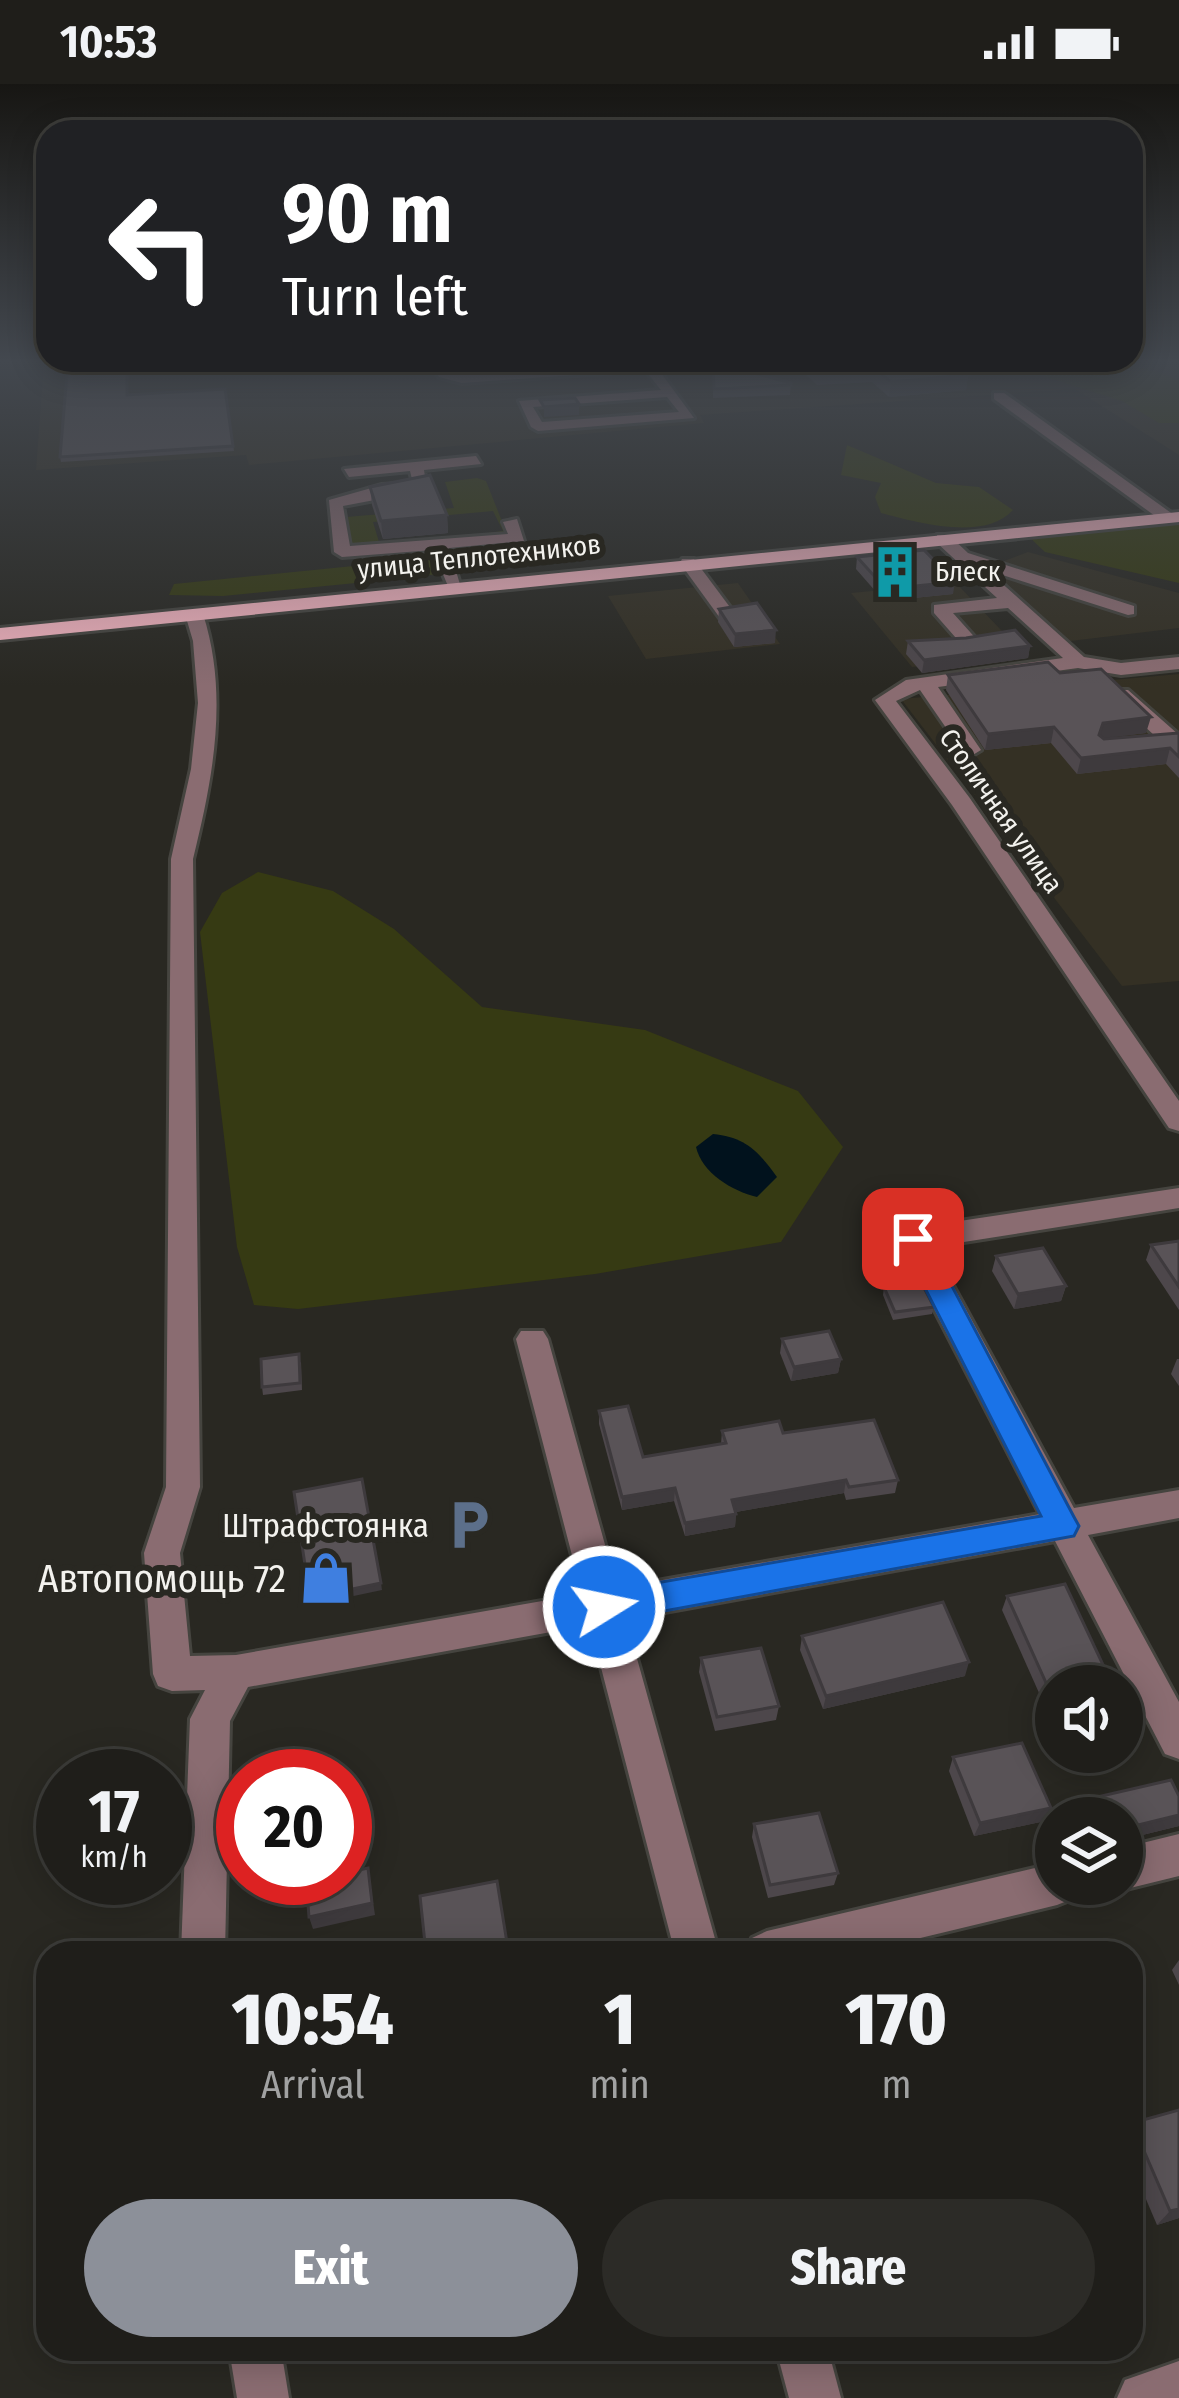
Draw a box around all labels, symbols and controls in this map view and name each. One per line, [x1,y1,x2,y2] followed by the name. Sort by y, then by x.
[60,15,157,69] text: 10:53
[282,163,453,264] text: 90 m
[84,168,240,324] icon: left
[282,265,468,329] text: Turn left
[356,528,602,586] street label: улица Теплотехников
[866,543,924,601] building icon: Блеск
[935,556,1001,588] place label: Блеск
[932,723,1070,899] street label: Столичная улица
[862,1188,964,1290] pin
[880,1206,946,1272] icon: arrive
[440,1496,498,1554] parking icon: Штрафстоянка
[222,1506,429,1546] place label: Штрафстоянка
[541,1544,667,1670] position arrow
[297,1549,355,1607] shop icon: Автопомощь 72
[38,1556,286,1602] place label: Автопомощь 72
[1035,1665,1143,1905] map controls
[1035,1665,1143,1773] button: sound
[216,1749,372,1905] speed limit sign: 20
[89,1776,139,1848] text: 17
[1035,1797,1143,1905] button: layers
[81,1839,147,1875] text: km/h
[232,1977,394,2063] text: 10:54
[604,1977,635,2063] text: 1
[846,1977,947,2063] text: 170
[261,2062,364,2108] text: Arrival
[590,2062,650,2108] text: min
[881,2062,911,2108] text: m
[84,2199,578,2337] button: Exit
[602,2199,1095,2337] button: Share

